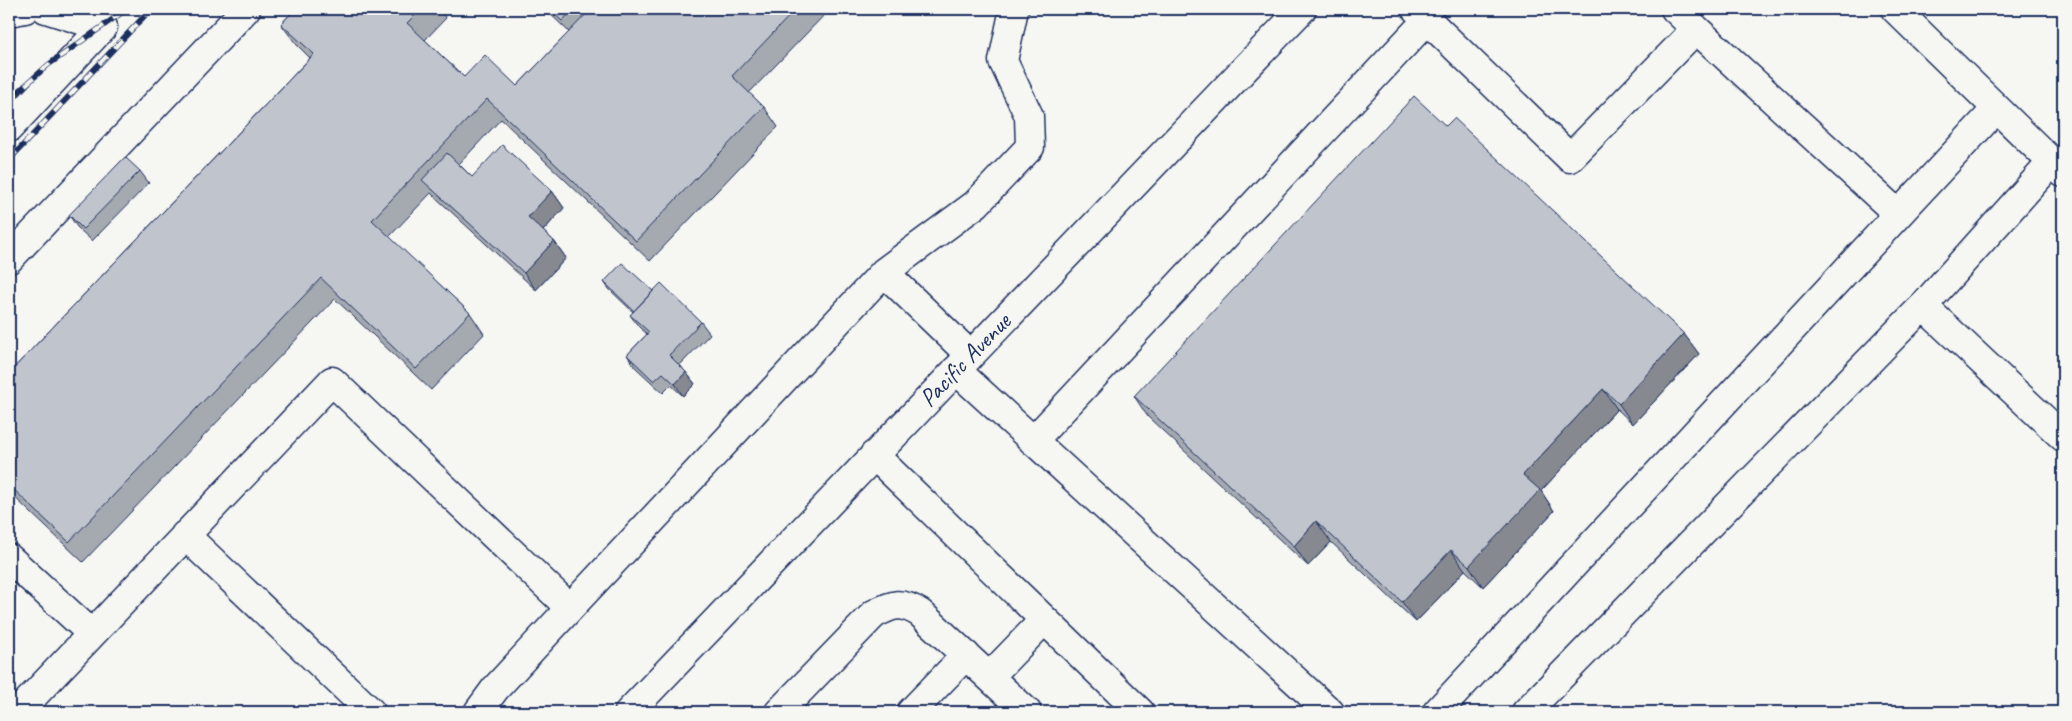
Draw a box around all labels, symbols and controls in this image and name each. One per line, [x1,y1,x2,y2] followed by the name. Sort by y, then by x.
[912,305,1019,414] street label: Pacific Avenue

